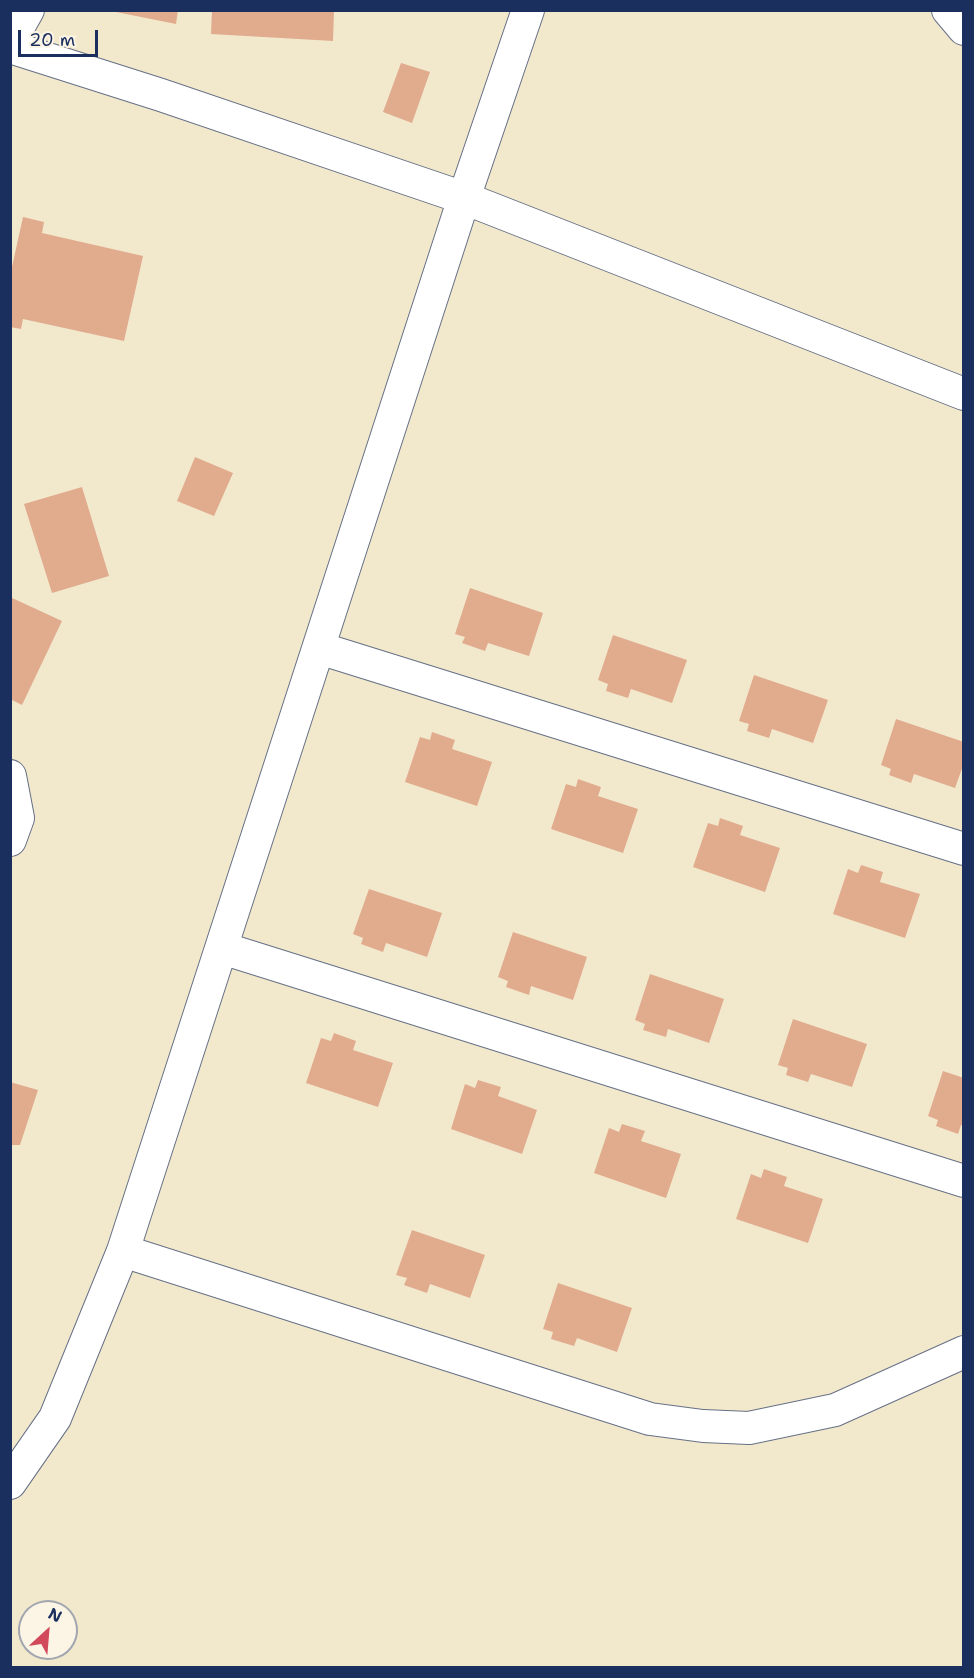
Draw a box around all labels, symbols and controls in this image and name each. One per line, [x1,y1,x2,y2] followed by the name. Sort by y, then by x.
[21,18,100,56] scale bar
[29,28,75,52] text: 20 m
[18,1600,78,1660] north arrow
[45,1603,66,1627] text: N

